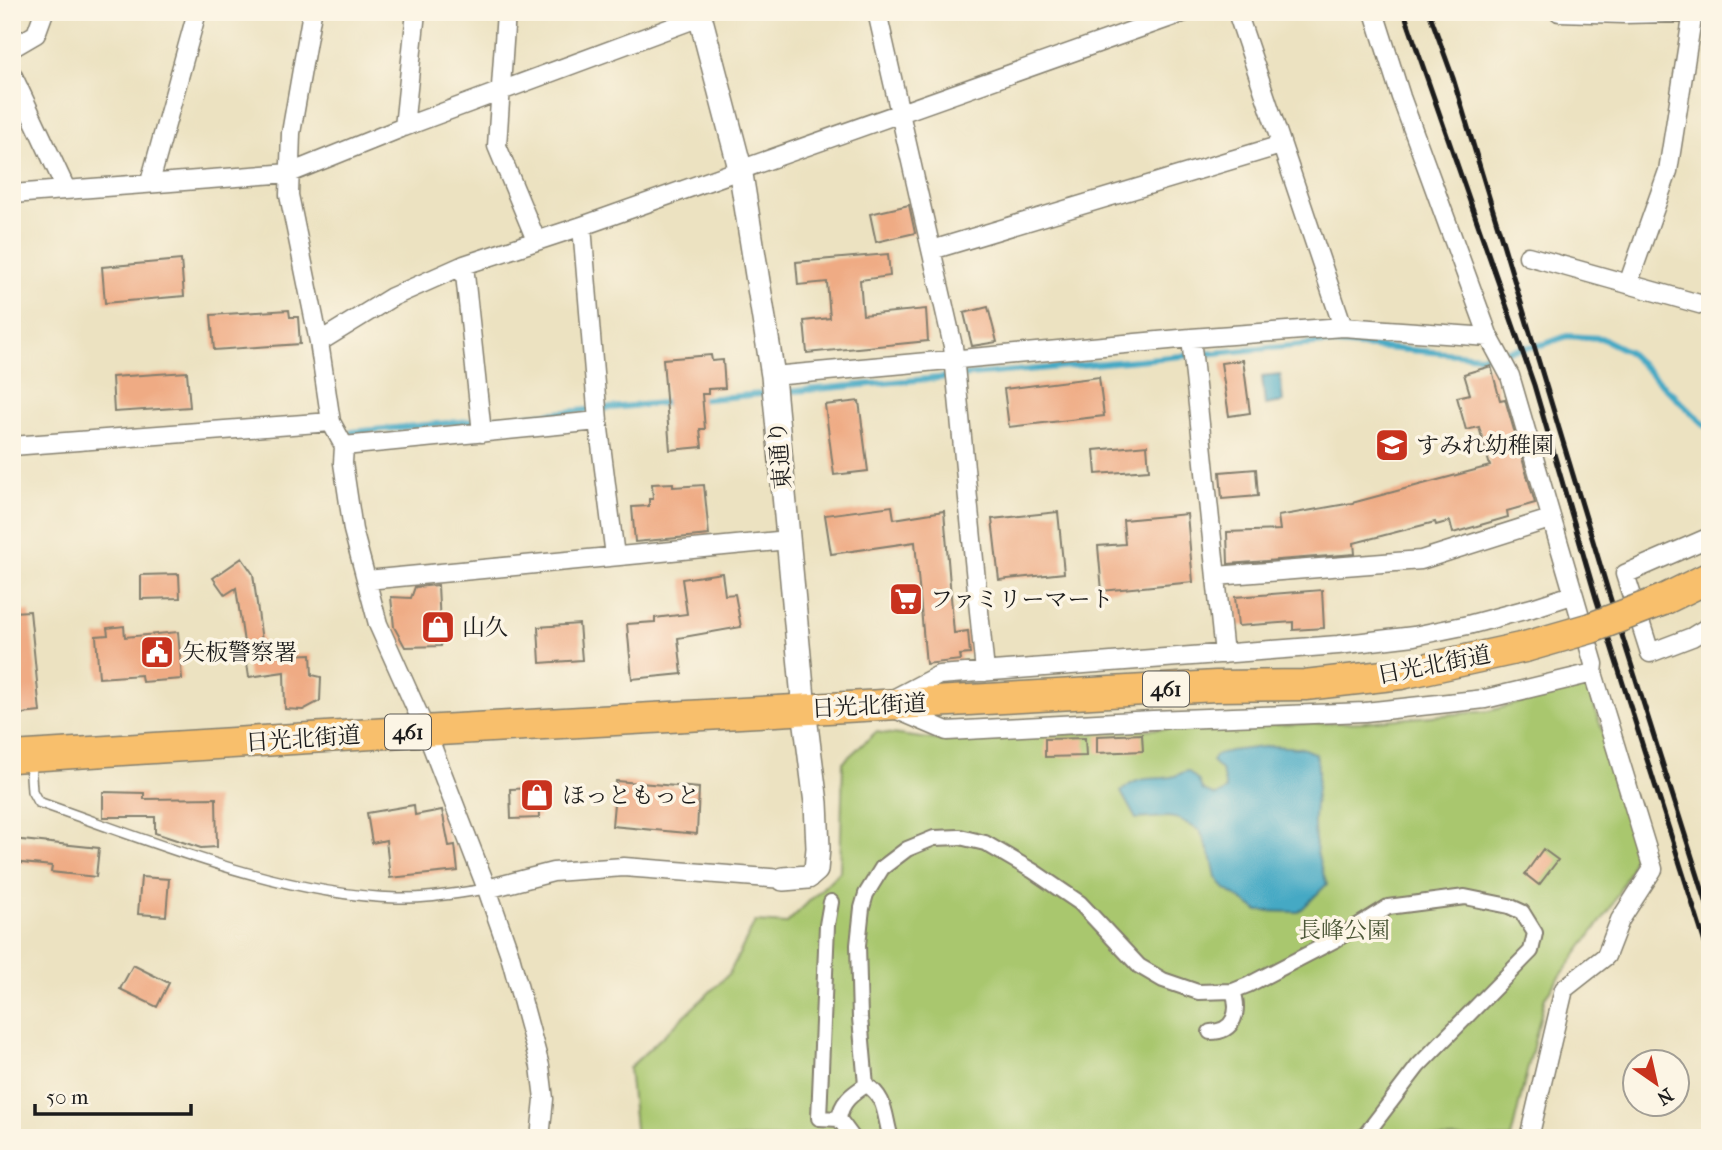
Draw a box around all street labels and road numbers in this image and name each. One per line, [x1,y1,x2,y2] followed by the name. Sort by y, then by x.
[764,419,796,491] street label: 東通り
[1375,641,1493,689] street label: 日光北街道
[1143,672,1189,706] road number: 461
[811,690,927,722] street label: 日光北街道
[385,714,431,750] road number: 461
[245,722,361,756] street label: 日光北街道

